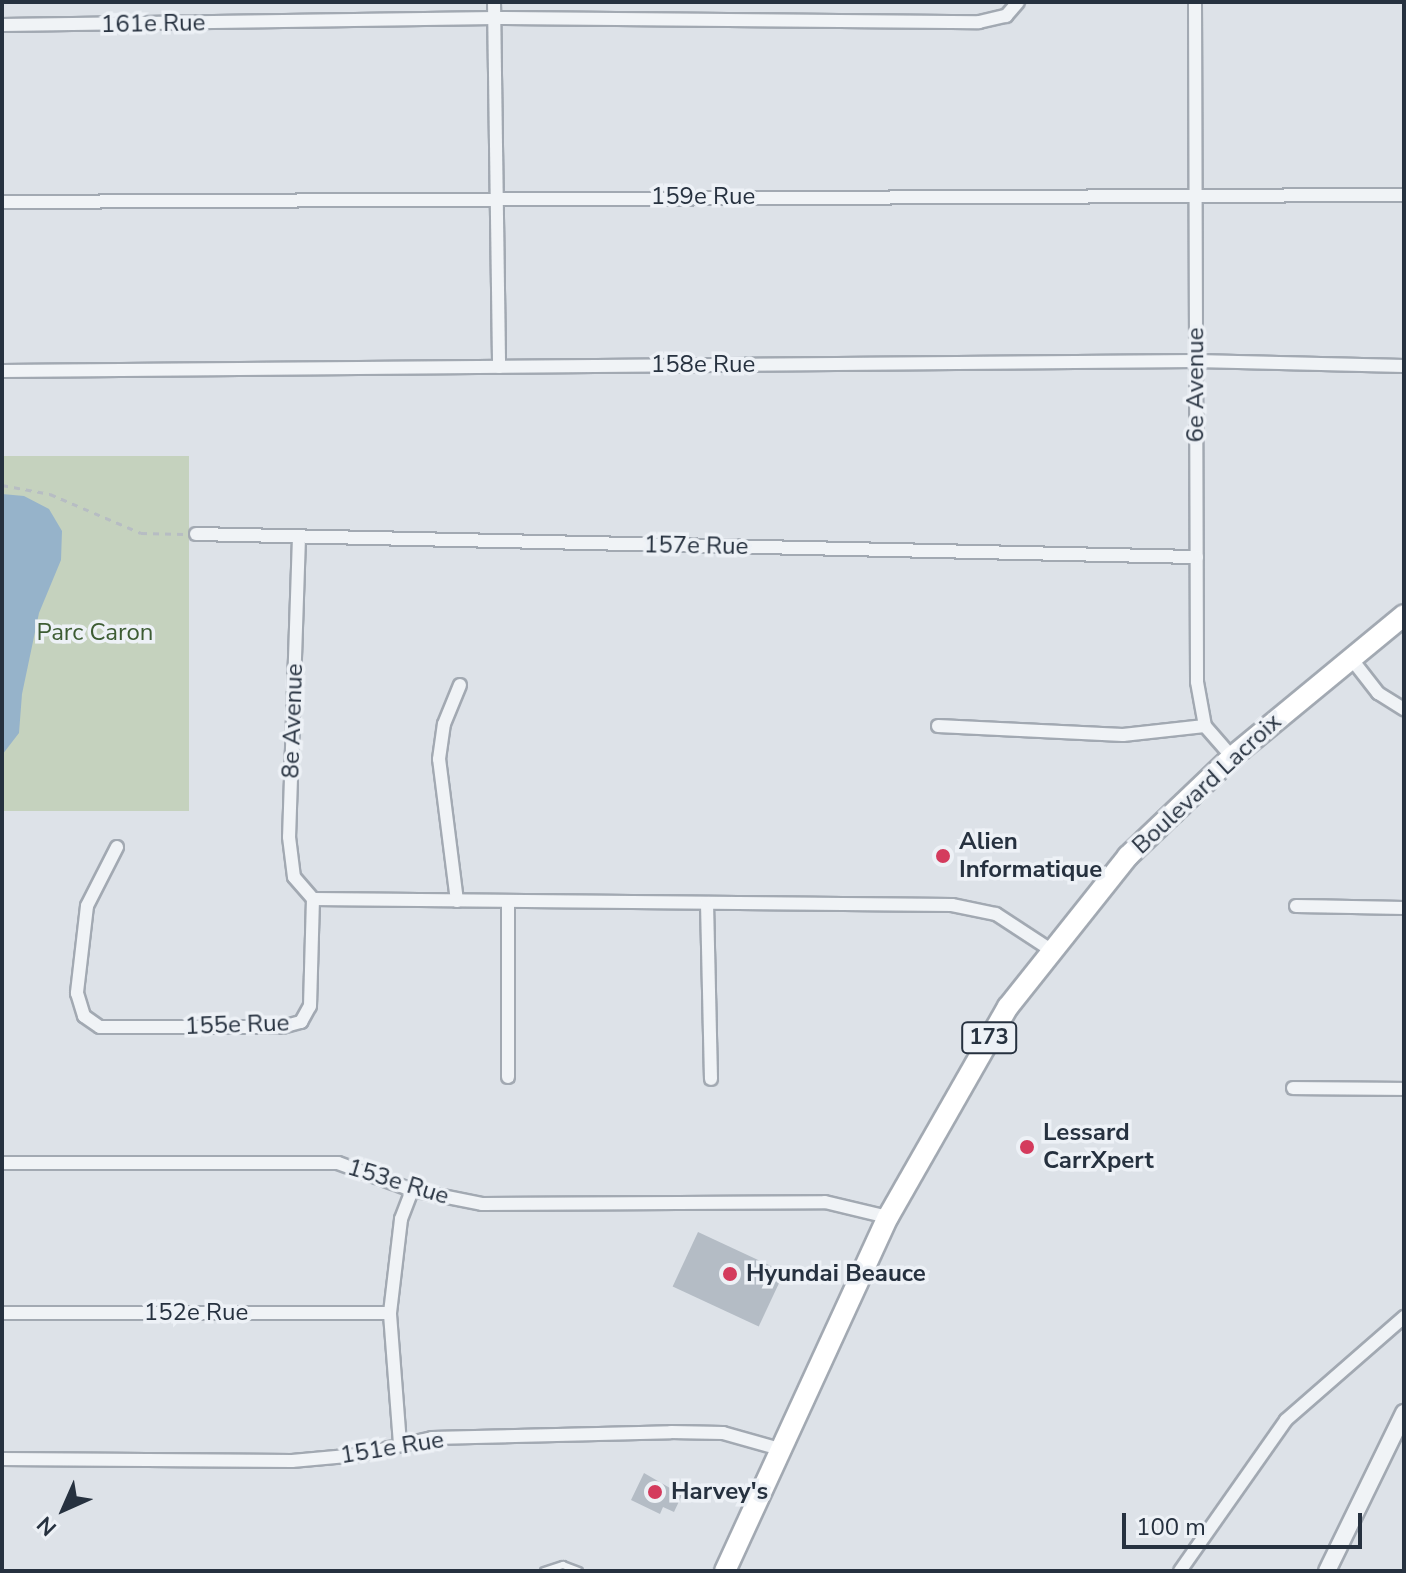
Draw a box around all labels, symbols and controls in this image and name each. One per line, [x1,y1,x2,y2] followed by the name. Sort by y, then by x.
[101,9,205,39] street label: 161e Rue
[651,183,755,211] street label: 159e Rue
[1182,327,1210,443] street label: 6e Avenue
[651,351,755,379] street label: 158e Rue
[644,531,748,561] street label: 157e Rue
[37,619,153,647] park label: Parc Caron
[277,663,309,779] street label: 8e Avenue
[1127,708,1287,860] street label: Boulevard Lacroix
[959,828,1102,884] place label: Alien Informatique
[934,847,952,865] marker: Alien Informatique
[184,1009,290,1041] street label: 155e Rue
[961,1020,1017,1056] road number: 173
[1043,1119,1154,1175] place label: Lessard CarrXpert
[1018,1138,1036,1156] marker: Lessard CarrXpert
[344,1153,452,1211] street label: 153e Rue
[746,1260,926,1288] place label: Hyundai Beauce
[721,1265,739,1283] marker: Hyundai Beauce
[144,1299,248,1327] street label: 152e Rue
[338,1426,446,1470] street label: 151e Rue
[24,1469,104,1549] north arrow
[671,1478,768,1506] place label: Harvey's
[646,1483,664,1501] marker: Harvey's
[1126,1497,1366,1547] scale bar
[31,1510,63,1542] text: N
[1136,1511,1206,1543] text: 100 m

